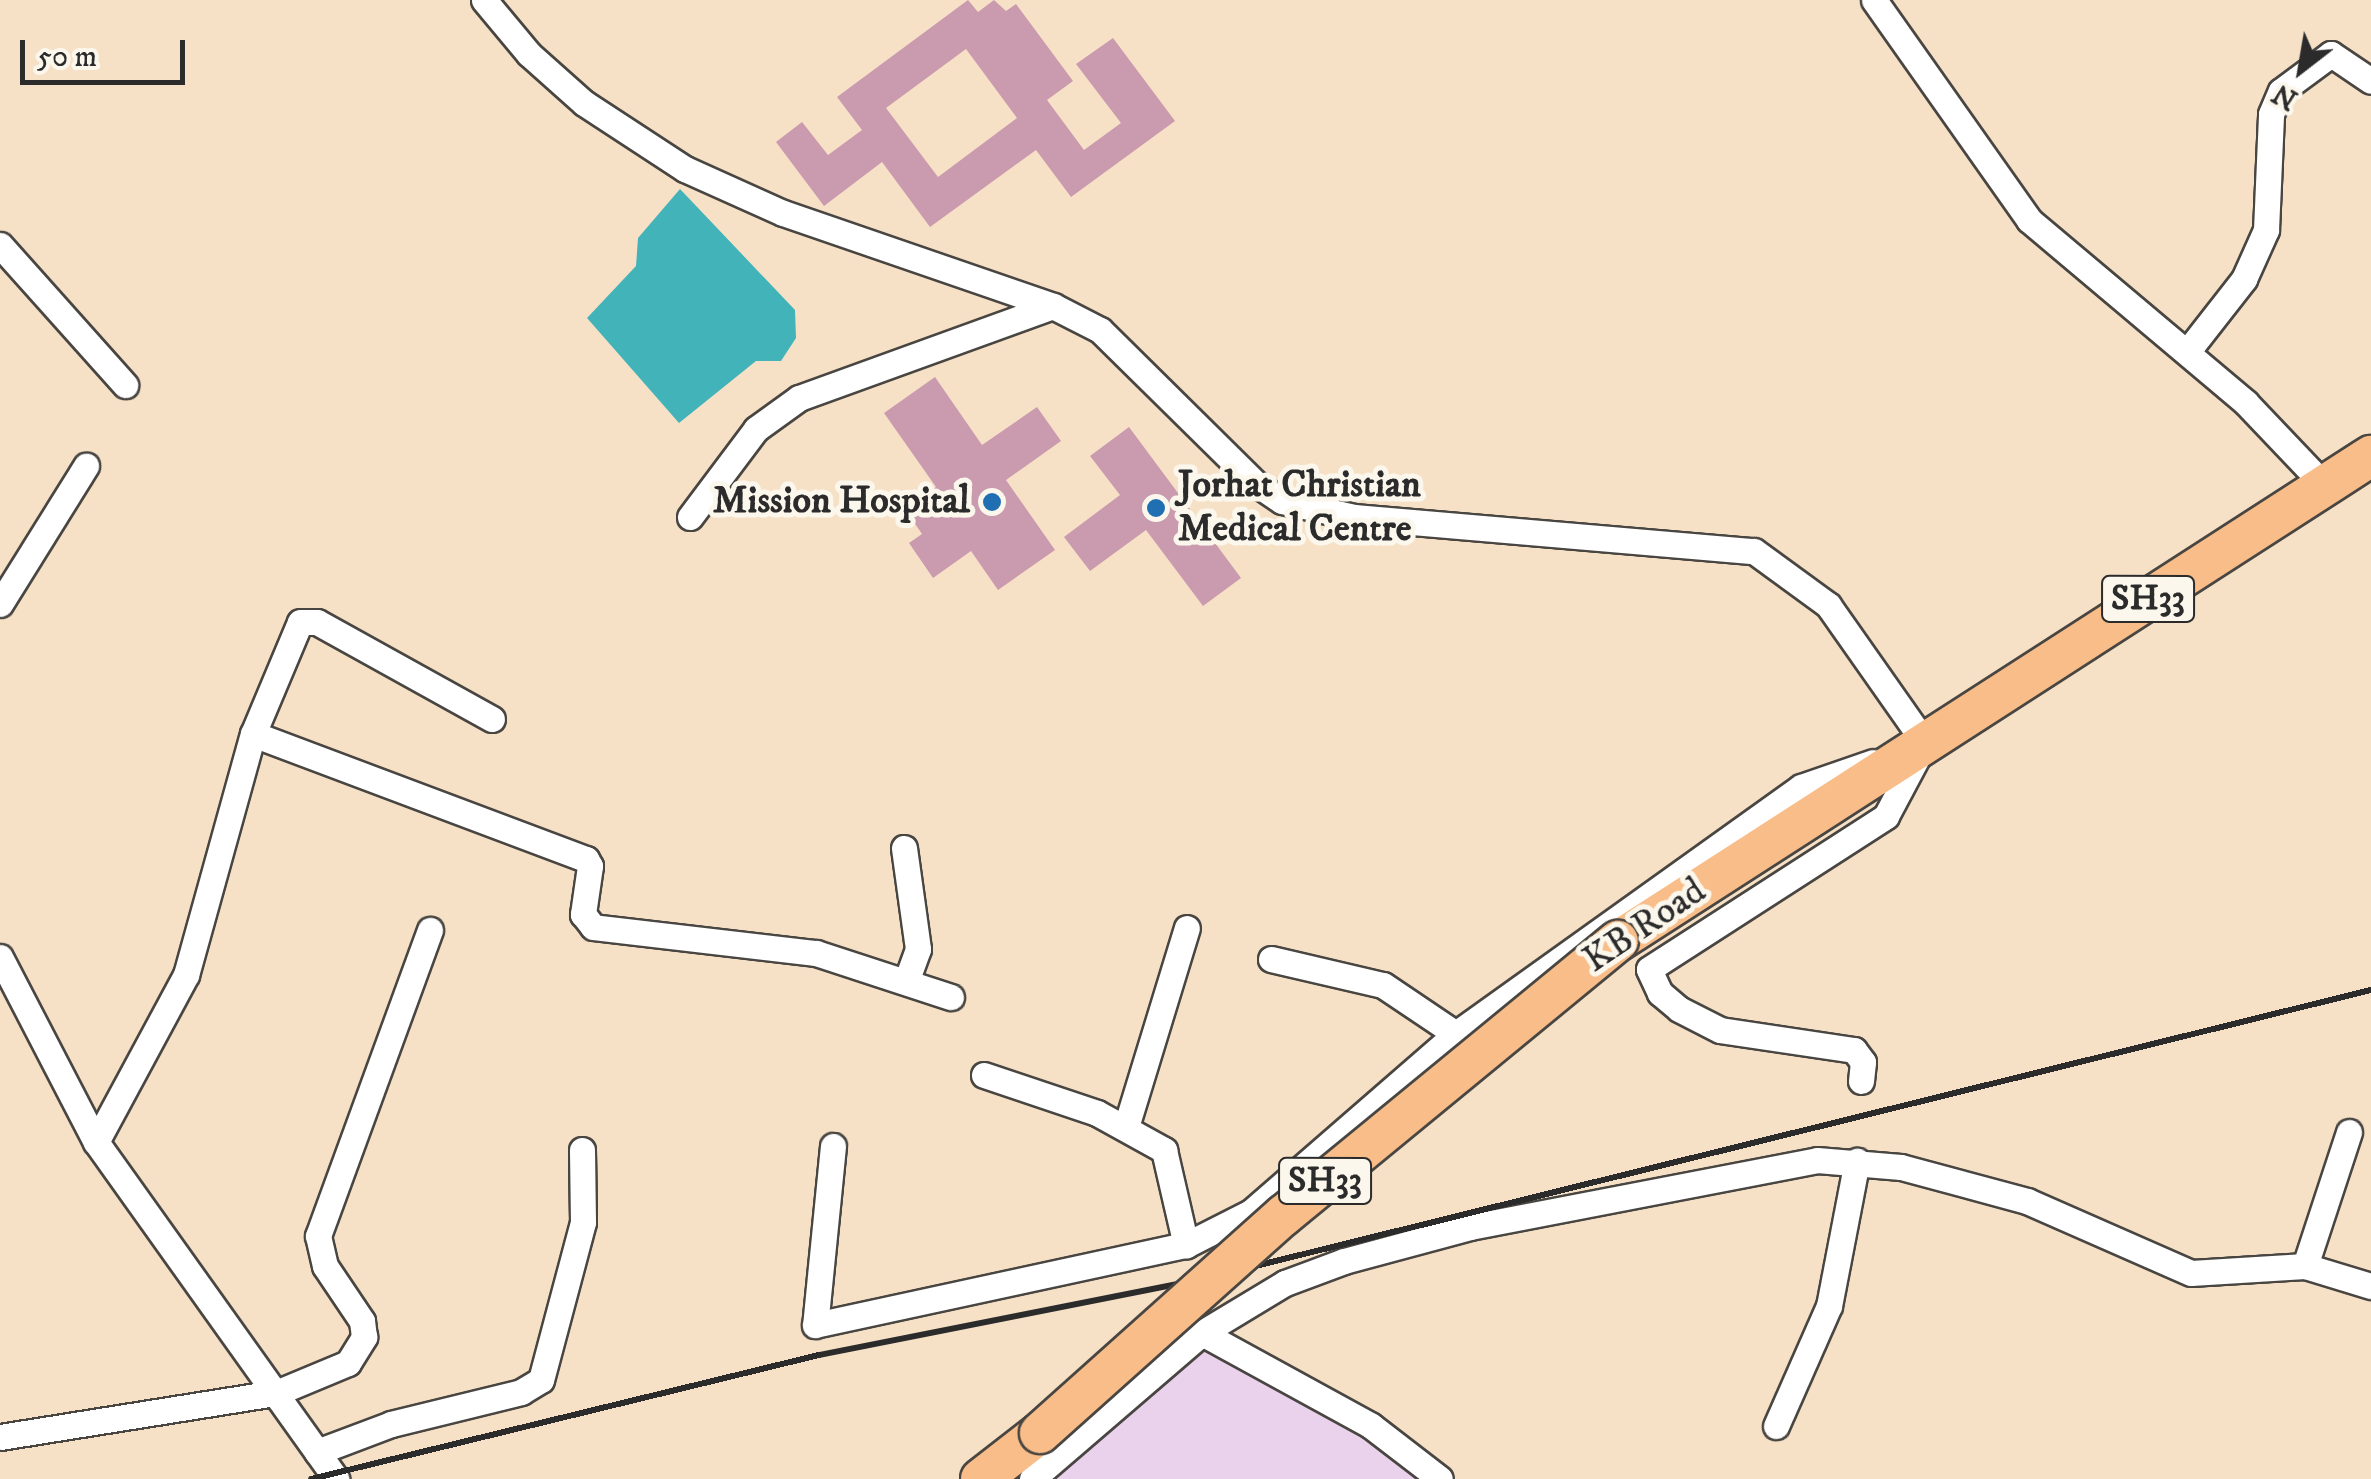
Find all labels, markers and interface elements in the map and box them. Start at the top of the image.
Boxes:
scale bar [25,20,190,82]
north arrow [2251,20,2351,120]
text: 50 m [37,39,97,76]
text: N [2266,75,2304,117]
place label: Jorhat Christian Medical Centre [1178,463,1421,552]
place label: Mission Hospital [713,479,970,525]
marker: Mission Hospital [979,489,1005,515]
marker: Jorhat Christian Medical Centre [1143,495,1169,521]
road number: SH33 [2100,569,2196,629]
street label: KB Road [1575,869,1715,983]
road number: SH33 [1278,1151,1372,1211]

